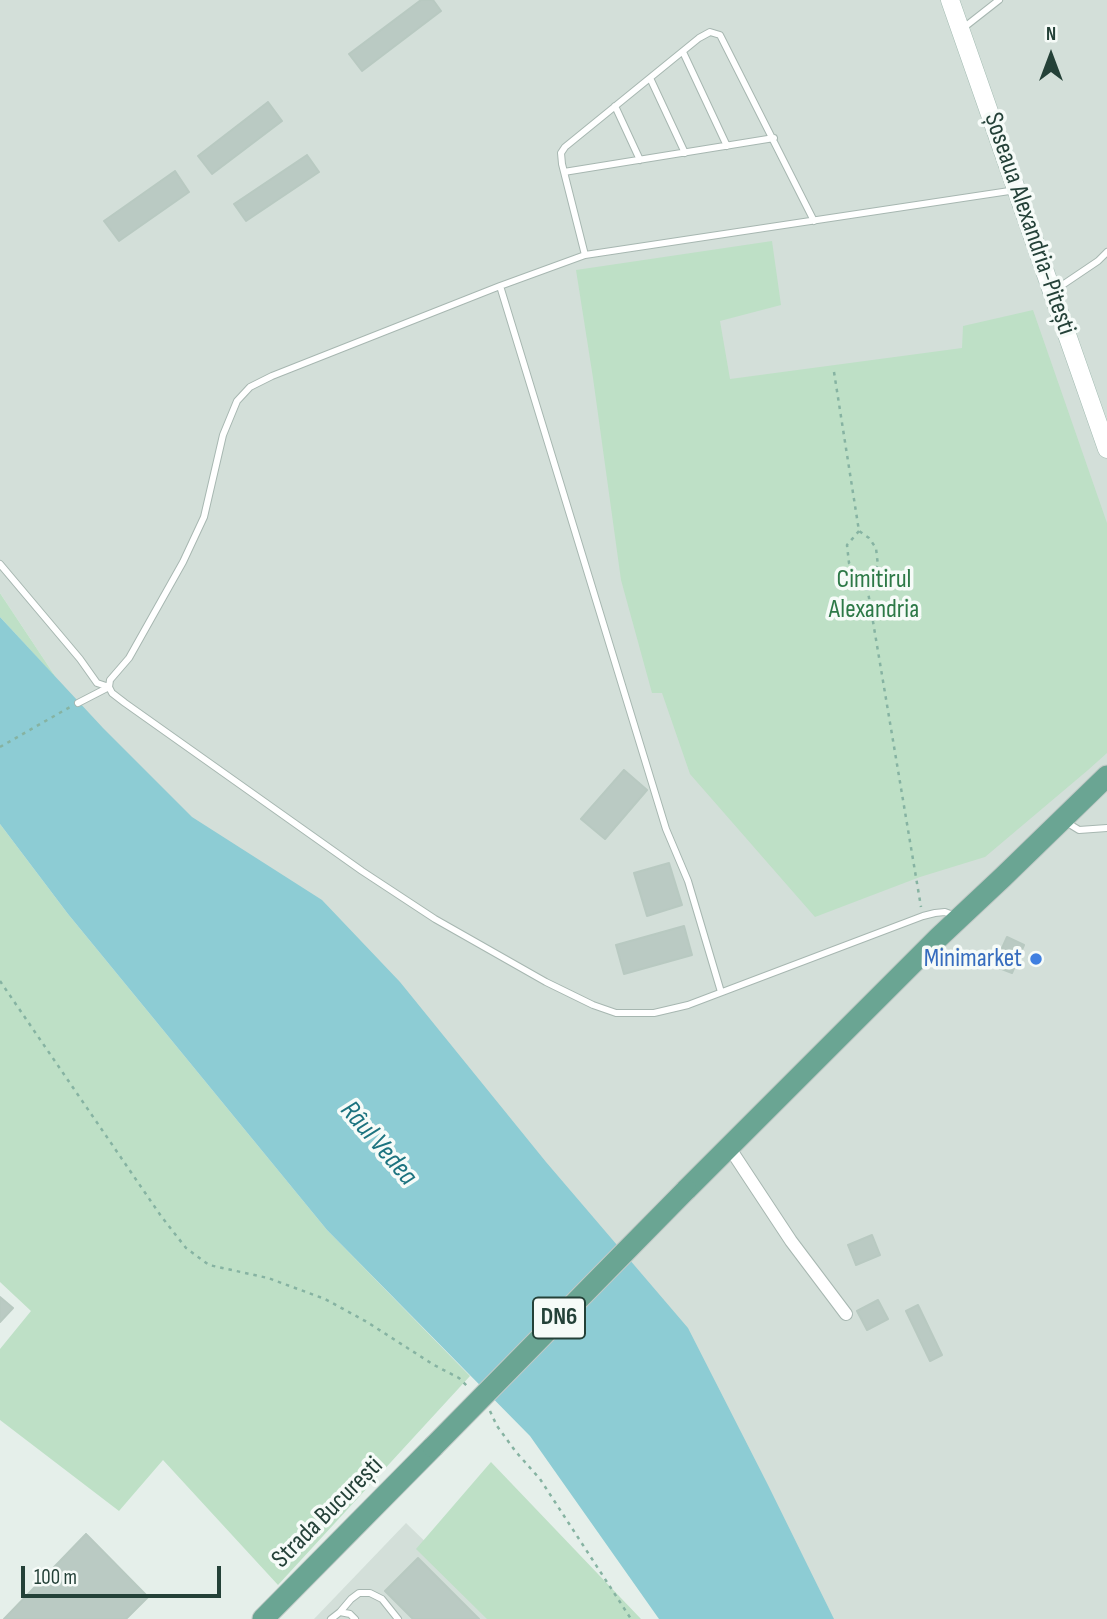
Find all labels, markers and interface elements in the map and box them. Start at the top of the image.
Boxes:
north arrow [1016,21,1086,91]
text: N [1046,23,1056,46]
street label: Șoseaua Alexandria-Pitești [976,109,1082,339]
park label: Cimitirul Alexandria [829,564,919,626]
place label: Minimarket [924,943,1022,975]
marker: Minimarket [1028,951,1044,967]
water label: Râul Vedea [332,1095,424,1193]
road number: DN6 [533,1298,585,1338]
street label: Strada București [266,1451,390,1575]
scale bar [24,1552,224,1596]
text: 100 m [34,1565,77,1590]

